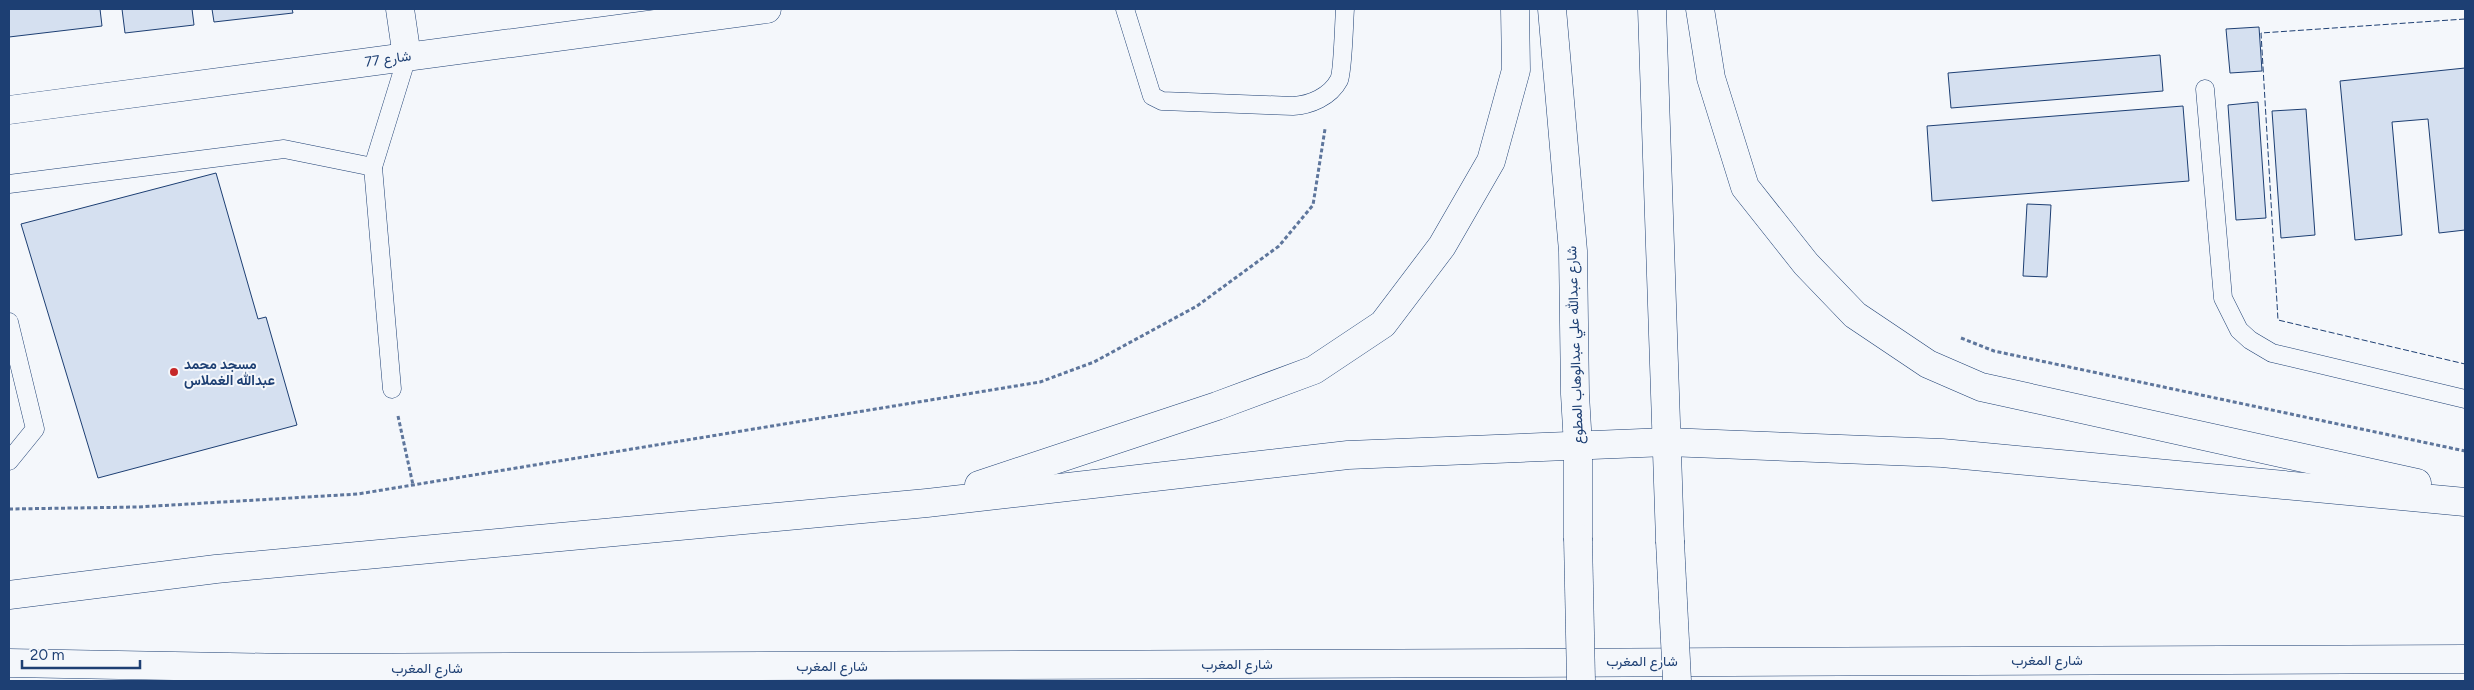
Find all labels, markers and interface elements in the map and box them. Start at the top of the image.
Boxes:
street label: شارع 77 [364,47,413,73]
street label: شارع عبدالله علي عبدالوهاب المطوع [1563,245,1590,444]
place label: مسجد محمد عبدالله الغملاس [184,356,275,389]
marker: مسجد محمد عبدالله الغملاس [168,366,180,378]
scale bar [22,638,140,670]
text: 20 m [30,646,64,664]
street label: شارع المغرب [2011,652,2083,671]
street label: شارع المغرب [1606,653,1678,672]
street label: شارع المغرب [1201,656,1273,675]
street label: شارع المغرب [796,658,868,677]
street label: شارع المغرب [391,660,463,679]

